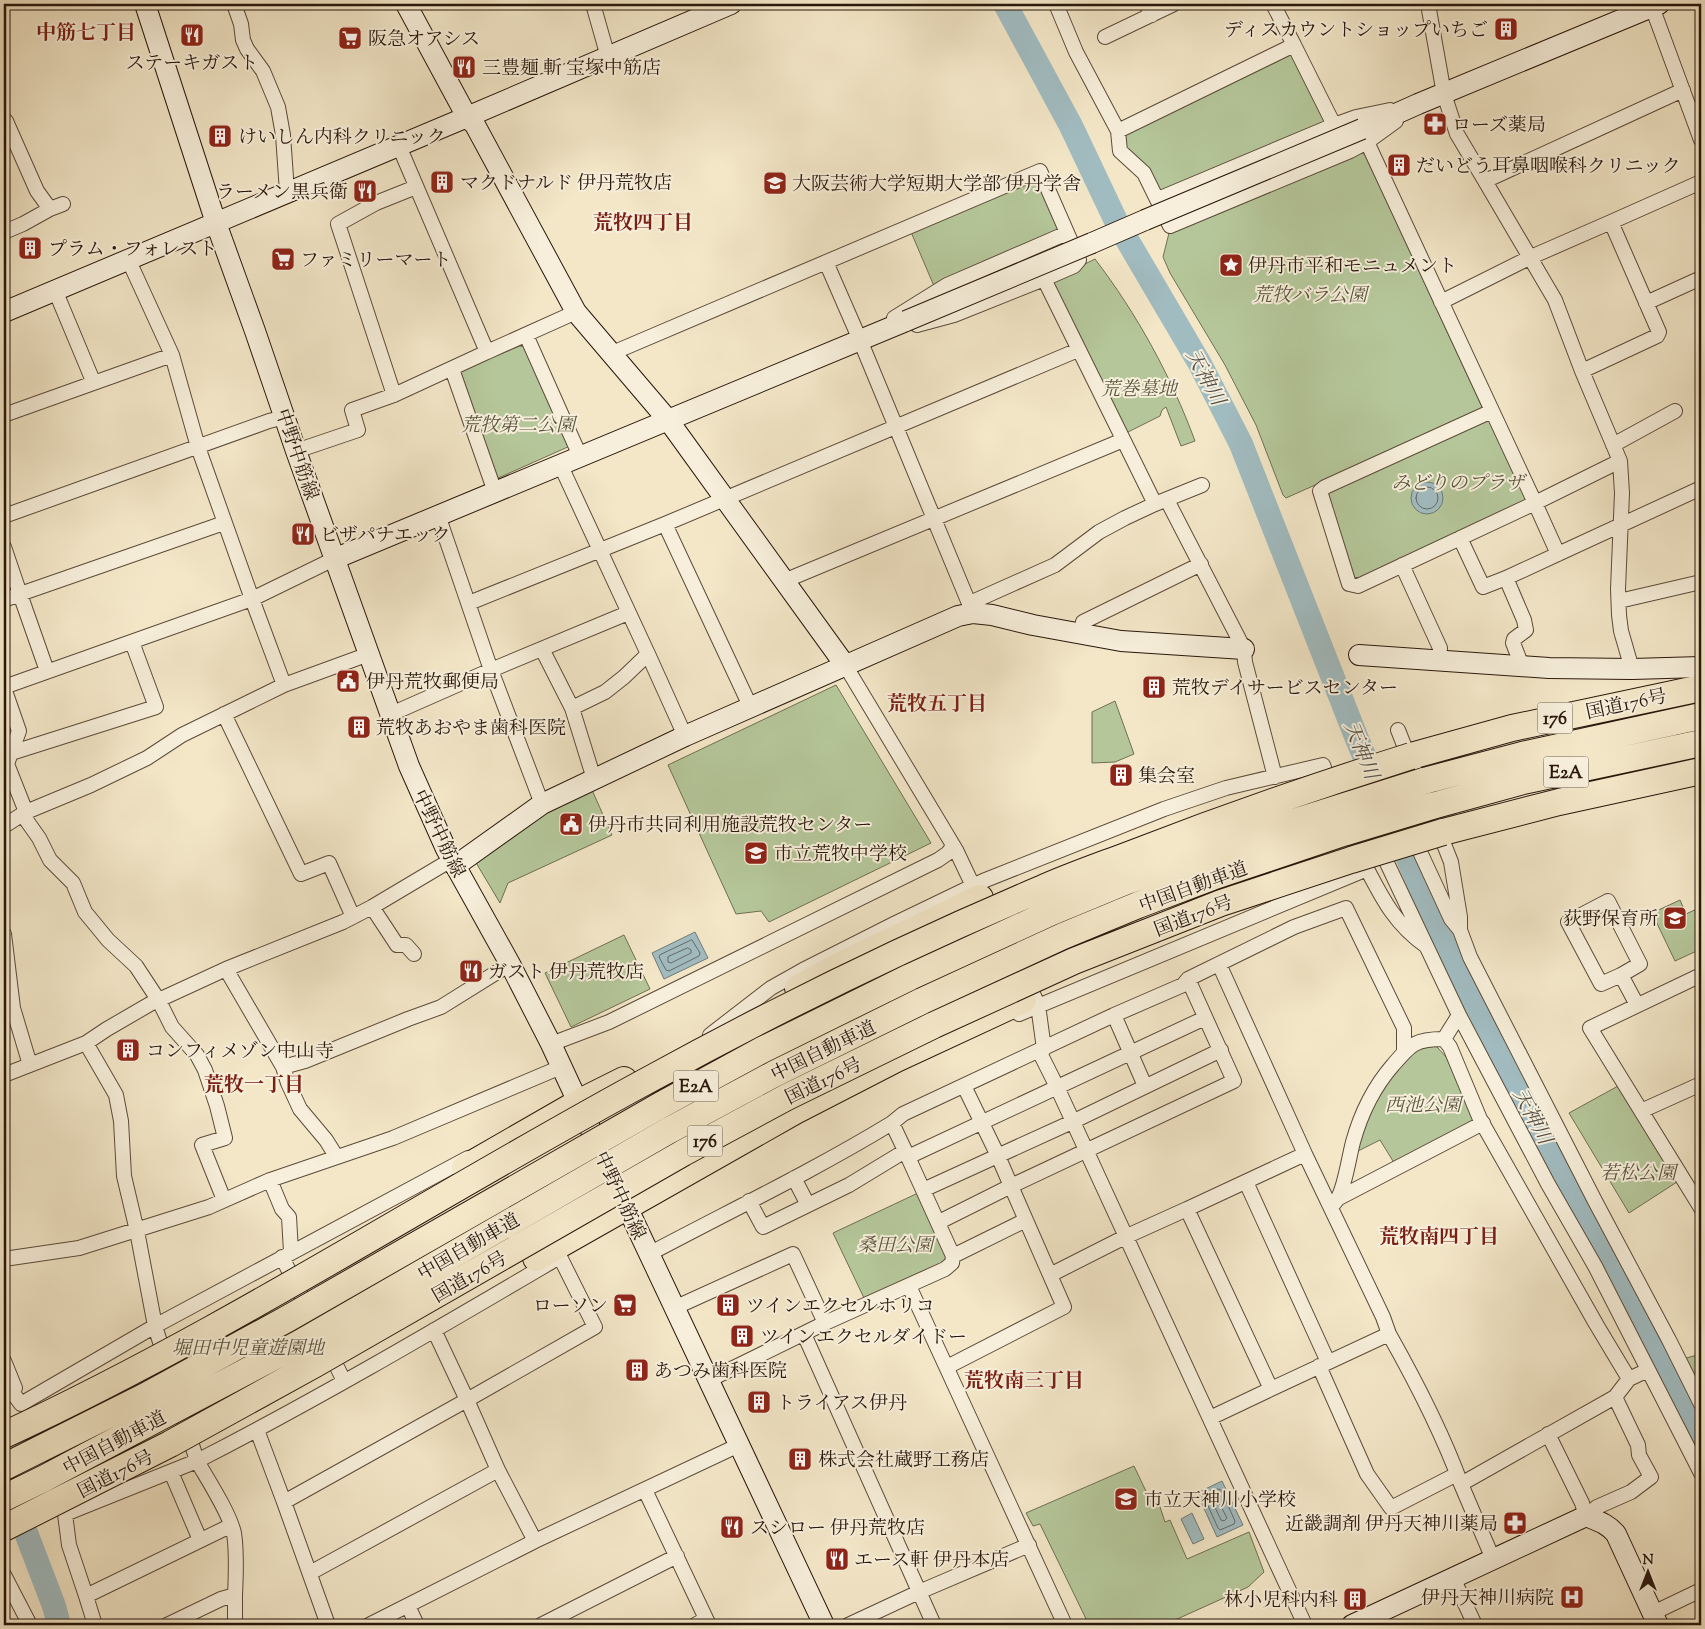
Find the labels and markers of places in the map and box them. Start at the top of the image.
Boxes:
building icon: ディスカウントショップいちご [1493,16,1519,42]
place label: ディスカウントショップいちご [1224,18,1488,45]
restaurant icon: ステーキガスト [179,22,205,48]
supermarket icon: 阪急オアシス [337,25,363,51]
place label: 阪急オアシス [368,27,480,54]
place label: ステーキガスト [126,51,258,78]
restaurant icon: 三豊麺 斬 宝塚中筋店 [451,54,477,80]
place label: 三豊麺 斬 宝塚中筋店 [482,56,661,83]
pharmacy icon: ローズ薬局 [1422,111,1448,137]
place label: ローズ薬局 [1452,113,1546,140]
building icon: けいしん内科クリニック [207,123,233,149]
place label: けいしん内科クリニック [238,125,446,152]
building icon: だいどう耳鼻咽喉科クリニック [1386,152,1412,178]
place label: だいどう耳鼻咽喉科クリニック [1416,154,1681,181]
building icon: マクドナルド 伊丹荒牧店 [429,169,455,195]
school or university icon: 大阪芸術大学短期大学部 伊丹学舎 [762,170,788,196]
place label: マクドナルド 伊丹荒牧店 [460,171,672,198]
place label: 大阪芸術大学短期大学部 伊丹学舎 [792,172,1081,199]
restaurant icon: ラーメン黒兵衛 [352,178,378,204]
place label: ラーメン黒兵衛 [216,180,348,207]
building icon: プラム・フォレスト [17,235,43,261]
place label: プラム・フォレスト [48,237,217,264]
supermarket icon: ファミリーマート [270,246,296,272]
place label: ファミリーマート [300,248,452,275]
place icon: 伊丹市平和モニュメント [1218,252,1244,278]
place label: 伊丹市平和モニュメント [1248,254,1457,281]
restaurant icon: ビザパナエック [290,521,316,547]
place label: ビザパナエック [320,523,451,550]
public building icon: 伊丹荒牧郵便局 [335,668,361,694]
place label: 伊丹荒牧郵便局 [366,670,499,697]
building icon: 荒牧デイサービスセンター [1141,674,1167,700]
place label: 荒牧デイサービスセンター [1172,676,1398,703]
building icon: 荒牧あおやま歯科医院 [346,714,372,740]
place label: 荒牧あおやま歯科医院 [376,716,566,743]
building icon: 集会室 [1108,762,1134,788]
place label: 集会室 [1138,764,1195,791]
public building icon: 伊丹市共同利用施設荒牧センター [558,811,584,837]
place label: 伊丹市共同利用施設荒牧センター [588,813,872,840]
school or university icon: 市立荒牧中学校 [743,840,769,866]
place label: 市立荒牧中学校 [774,842,907,869]
school or university icon: 荻野保育所 [1662,905,1688,931]
place label: 荻野保育所 [1563,907,1658,934]
restaurant icon: ガスト 伊丹荒牧店 [458,958,484,984]
place label: ガスト 伊丹荒牧店 [488,960,644,987]
building icon: コンフィメゾン中山寺 [115,1037,141,1063]
place label: コンフィメゾン中山寺 [146,1039,334,1066]
supermarket icon: ローソン [612,1292,638,1318]
building icon: ツインエクセルホリコ [715,1292,741,1318]
place label: ローソン [533,1294,608,1321]
place label: ツインエクセルホリコ [746,1294,935,1321]
building icon: ツインエクセルダイドー [729,1323,755,1349]
place label: ツインエクセルダイドー [760,1325,967,1352]
building icon: あつみ歯科医院 [624,1357,650,1383]
place label: あつみ歯科医院 [654,1359,787,1386]
building icon: トライアス伊丹 [746,1389,772,1415]
place label: トライアス伊丹 [776,1391,907,1418]
building icon: 株式会社蔵野工務店 [787,1446,813,1472]
place label: 株式会社蔵野工務店 [818,1448,989,1475]
school or university icon: 市立天神川小学校 [1113,1486,1139,1512]
place label: 市立天神川小学校 [1144,1488,1296,1515]
pharmacy icon: 近畿調剤 伊丹天神川薬局 [1502,1510,1528,1536]
place label: 近畿調剤 伊丹天神川薬局 [1285,1512,1498,1539]
restaurant icon: スシロー 伊丹荒牧店 [719,1514,745,1540]
place label: スシロー 伊丹荒牧店 [750,1516,925,1543]
restaurant icon: エース軒 伊丹本店 [824,1546,850,1572]
place label: エース軒 伊丹本店 [854,1548,1009,1575]
hospital icon: 伊丹天神川病院 [1559,1584,1585,1610]
building icon: 林小児科内科 [1342,1586,1368,1612]
place label: 伊丹天神川病院 [1421,1586,1554,1613]
place label: 林小児科内科 [1224,1588,1338,1615]

